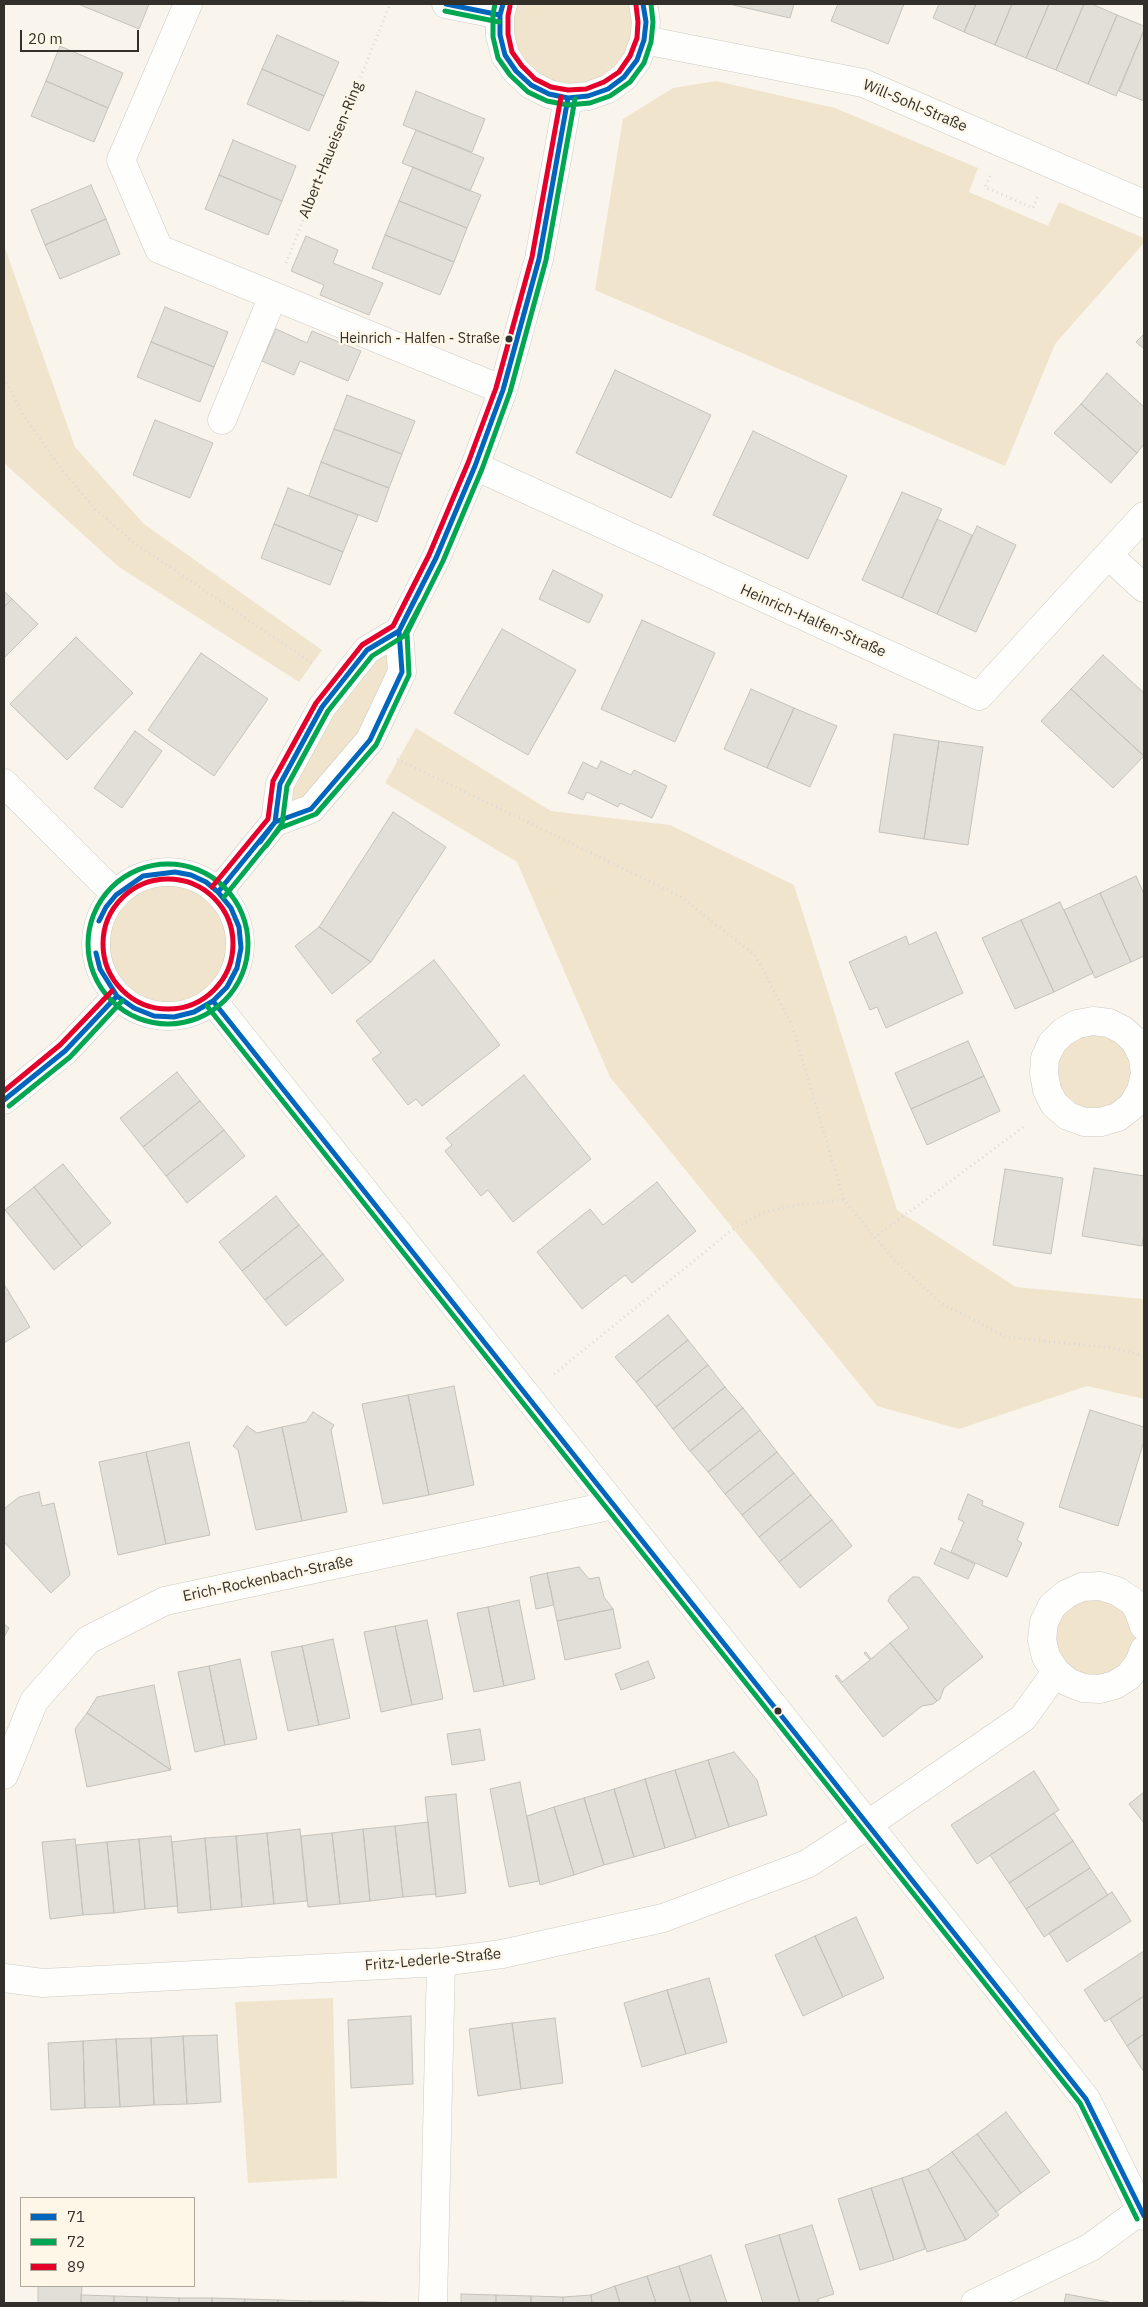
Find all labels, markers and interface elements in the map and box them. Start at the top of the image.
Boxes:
scale bar [22,20,141,52]
text: 20 m [28,29,63,48]
street label: Will-Sohl-Straße [860,76,970,136]
street label: Albert-Haueisen-Ring [295,79,367,221]
place label: Heinrich - Halfen - Straße [339,331,500,347]
marker: Heinrich - Halfen - Straße [504,334,514,344]
street label: Heinrich-Halfen-Straße [737,581,889,661]
street label: Erich-Rockenbach-Straße [181,1552,355,1606]
unlabelled marker [773,1706,783,1716]
street label: Fritz-Lederle-Straße [364,1945,502,1975]
legend [20,2197,195,2287]
text: 71 [67,2207,85,2226]
text: 72 [67,2232,85,2251]
text: 89 [67,2257,85,2276]

